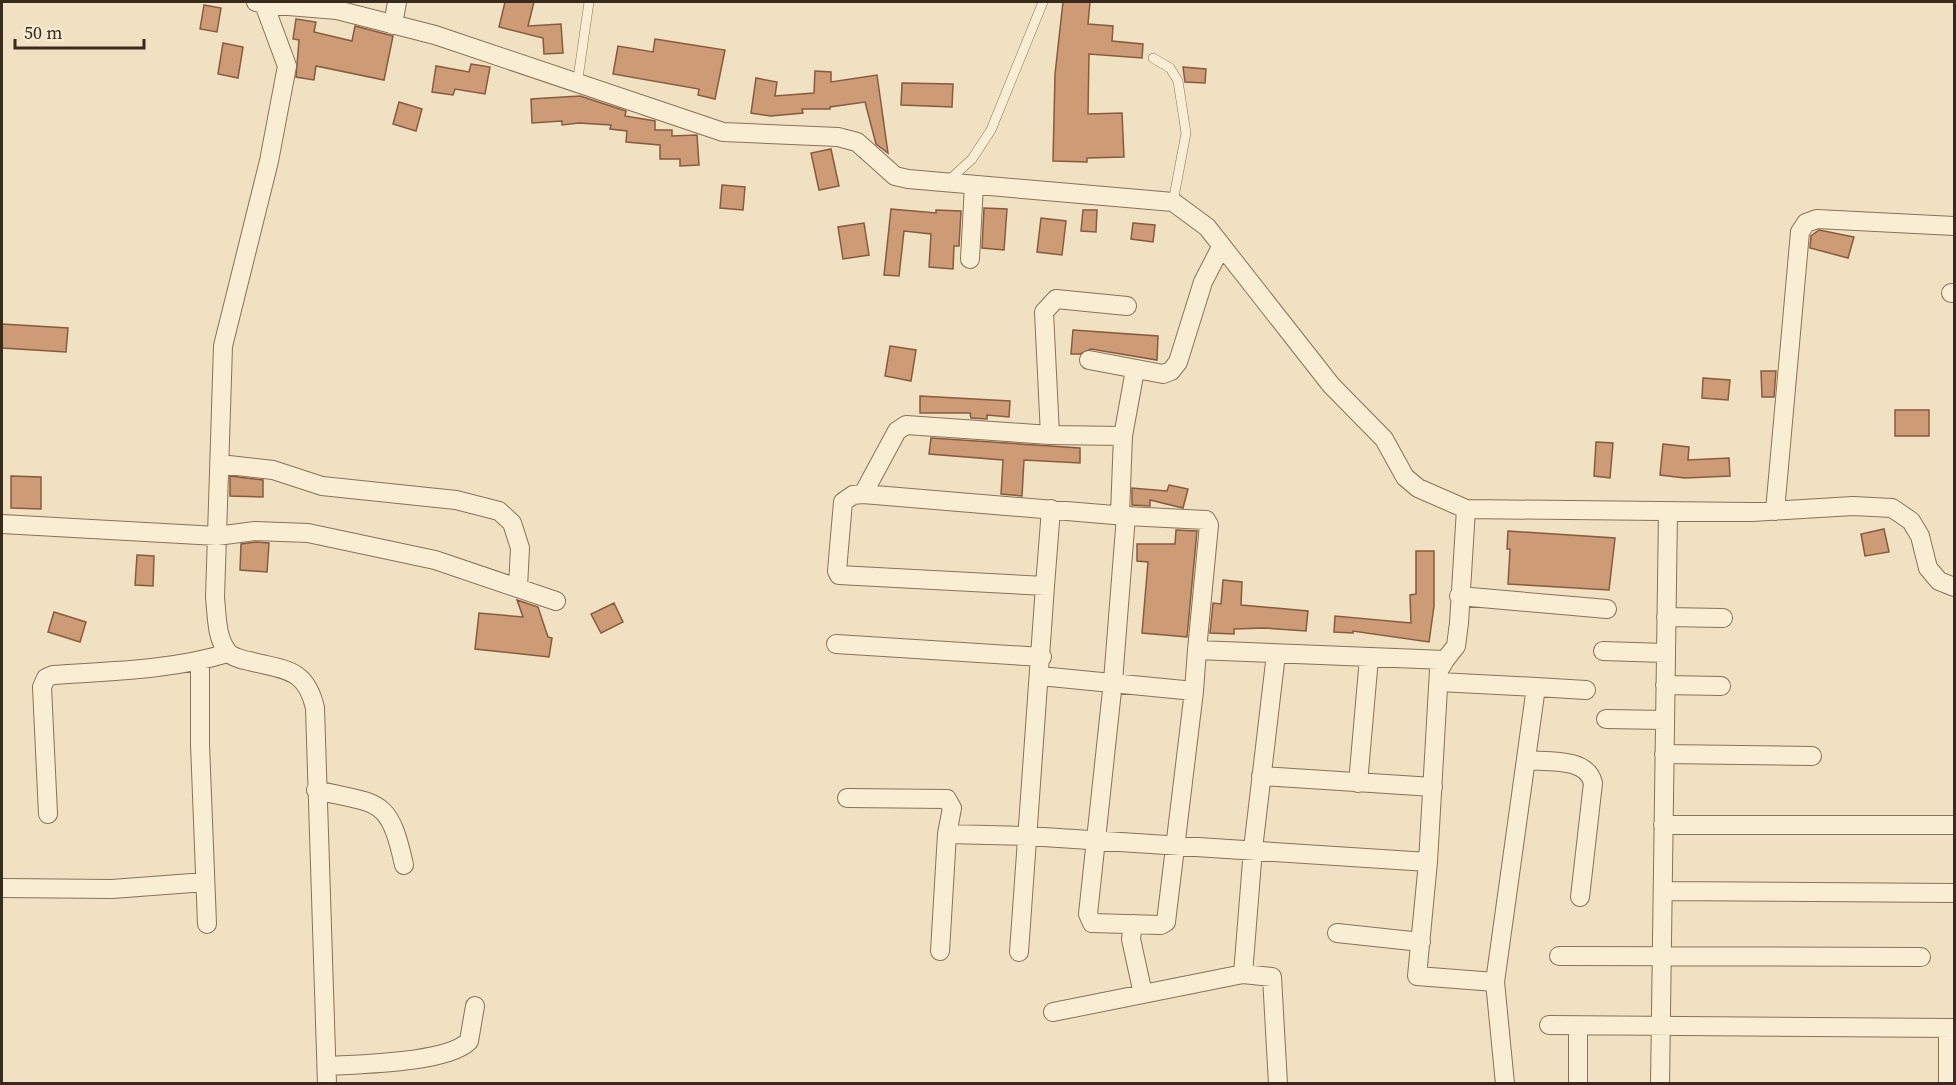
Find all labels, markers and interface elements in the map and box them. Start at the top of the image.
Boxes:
scale bar [15,12,144,50]
text: 50 m [24,20,62,45]

